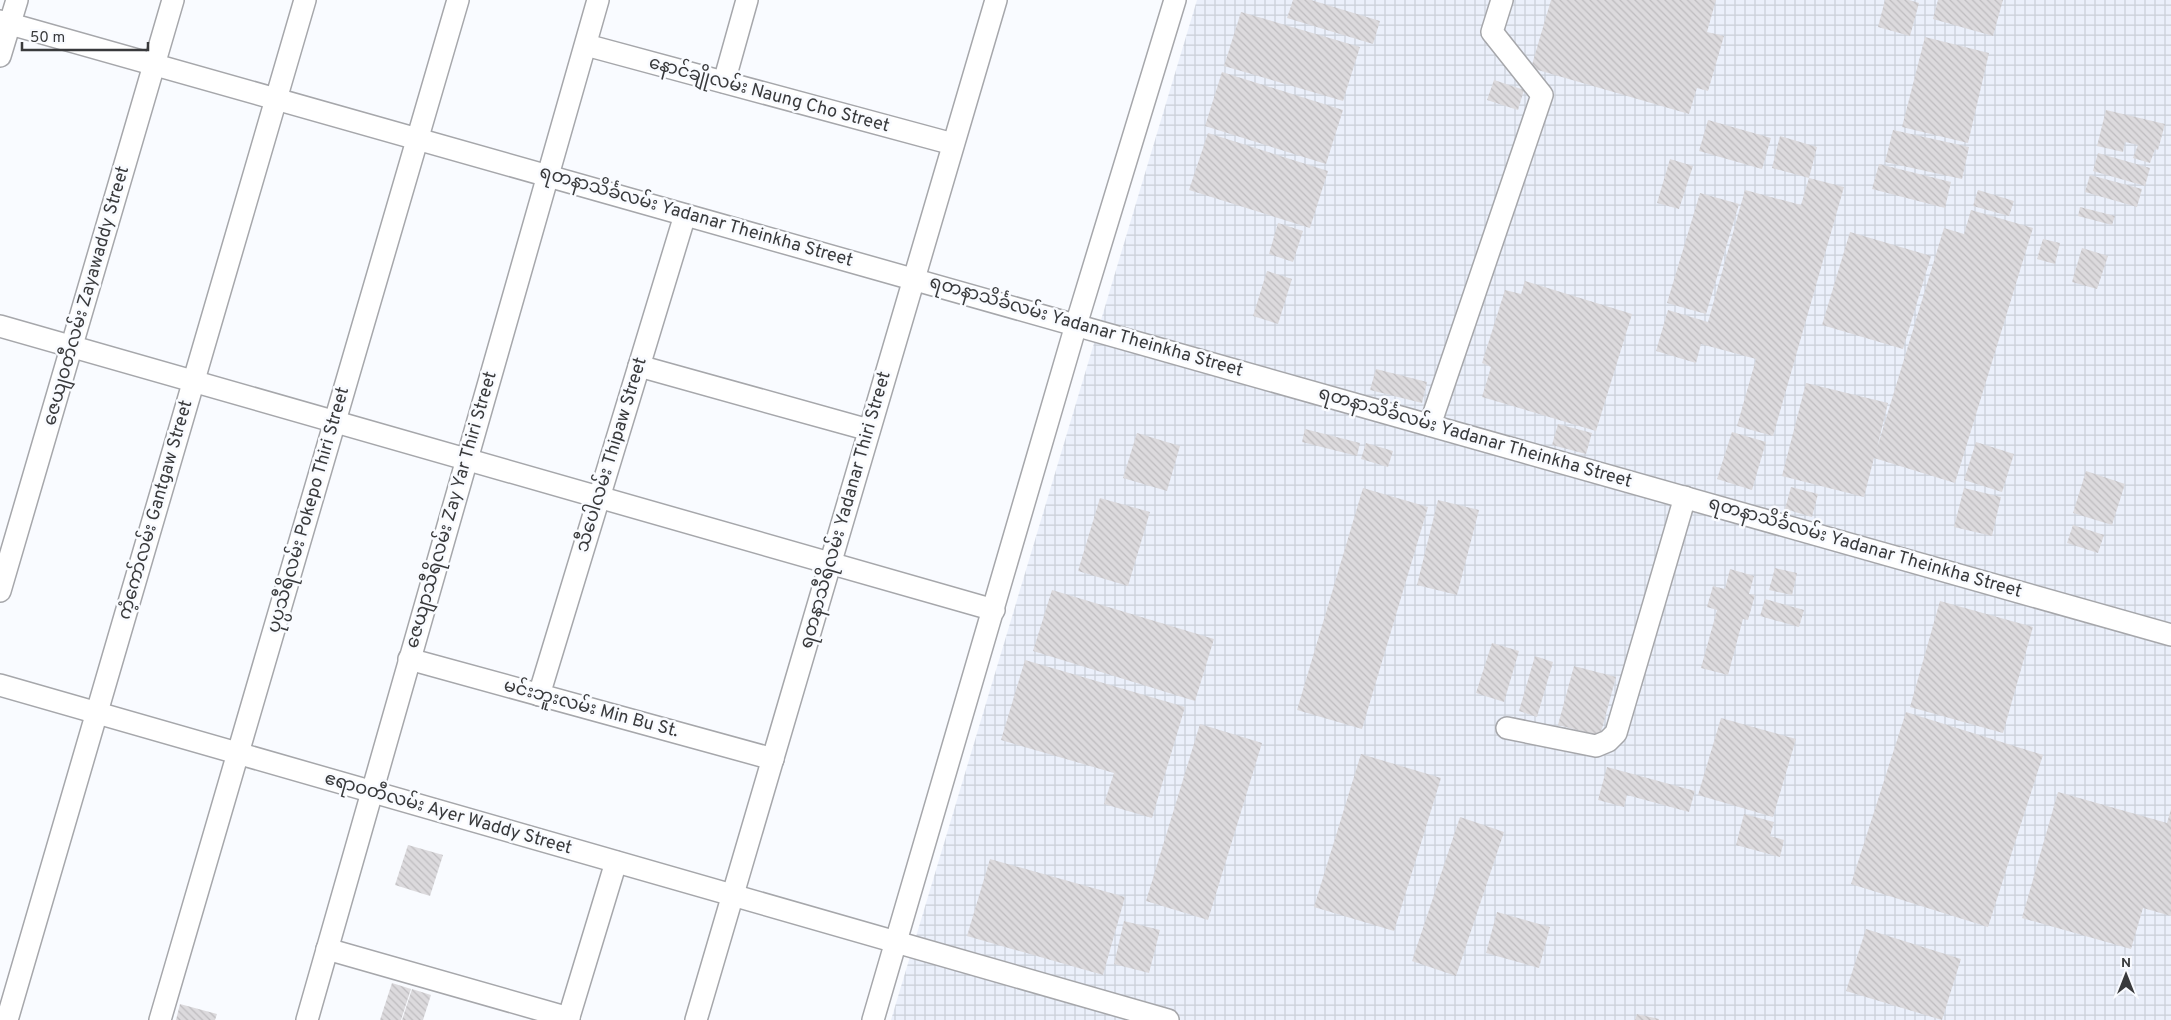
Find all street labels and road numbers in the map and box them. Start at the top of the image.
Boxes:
street label: နောင်ချိုလမ်း Naung Cho Street [646,48,893,140]
street label: ရတနာသိင်္ခလမ်း Yadanar Theinkha Street [536,157,856,275]
street label: ဇေယျဝတီလမ်း Zayawaddy Street [35,162,137,429]
street label: ရတနာသိင်္ခလမ်း Yadanar Theinkha Street [926,267,1246,385]
street label: သီပေါလမ်း Thipaw Street [568,353,653,555]
street label: ဇေယျာသီရိလမ်း Zay Yar Thiri Street [398,368,505,652]
street label: ရတနာသီရိလမ်း Yadanar Thiri Street [791,368,899,652]
street label: ရတနာသိင်္ခလမ်း Yadanar Theinkha Street [1315,378,1635,496]
street label: ပုပ္ပသီရိလမ်း Pokepo Thiri Street [259,383,357,636]
street label: ကံ့ကော်လမ်း Gantgaw Street [111,397,198,622]
street label: ရတနာသိင်္ခလမ်း Yadanar Theinkha Street [1705,488,2025,606]
street label: မင်းဘူးလမ်း Min Bu St. [501,672,682,745]
street label: ဧရာဝတီလမ်း Ayer Waddy Street [321,764,576,862]

